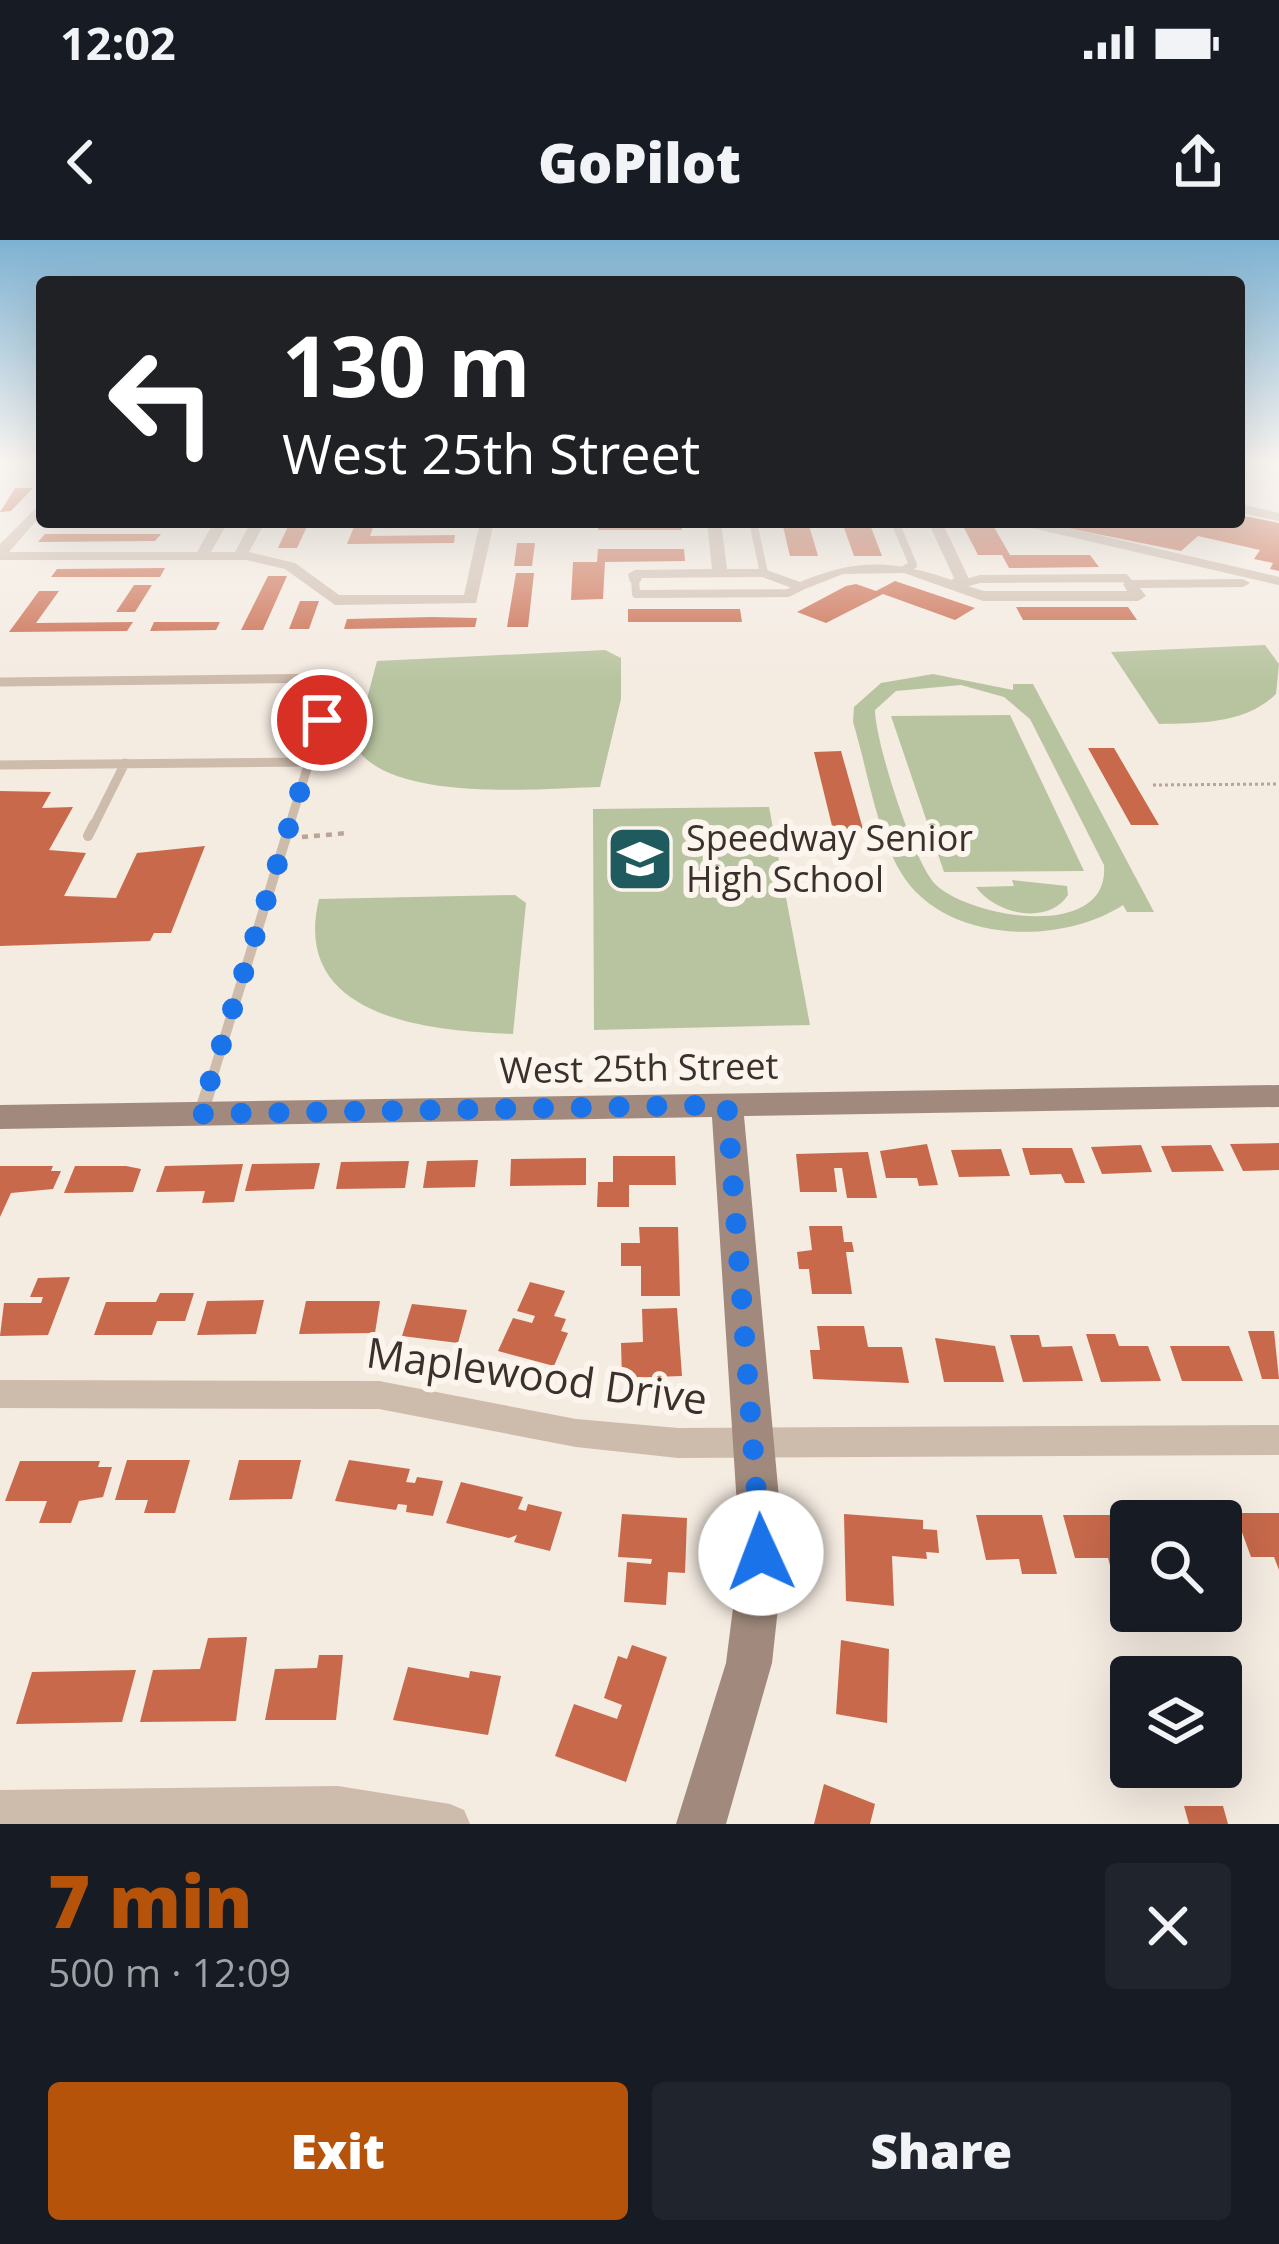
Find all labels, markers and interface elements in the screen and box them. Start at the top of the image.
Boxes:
text: 12:02 [60,12,176,73]
text: GoPilot [538,125,741,199]
icon: back [48,129,114,195]
icon: share [1165,129,1231,195]
text: 130 m [282,307,530,422]
icon: left [84,324,240,480]
text: West 25th Street [282,416,700,490]
pin [271,669,373,771]
icon: arrive [289,687,355,753]
place label: Speedway Senior High School [686,813,973,903]
school or university icon: Speedway Senior High School [605,824,675,894]
street label: West 25th Street [499,1041,779,1094]
street label: Maplewood Drive [363,1322,711,1427]
position arrow [698,1490,824,1616]
map controls [1110,1500,1242,1788]
button: search [1110,1500,1242,1632]
button: layers [1110,1656,1242,1788]
text: 7 min [48,1851,253,1949]
button: close [1105,1863,1231,1989]
text: 500 m · 12:09 [48,1945,291,1998]
button: Exit [48,2082,628,2220]
button: Share [652,2082,1231,2220]

